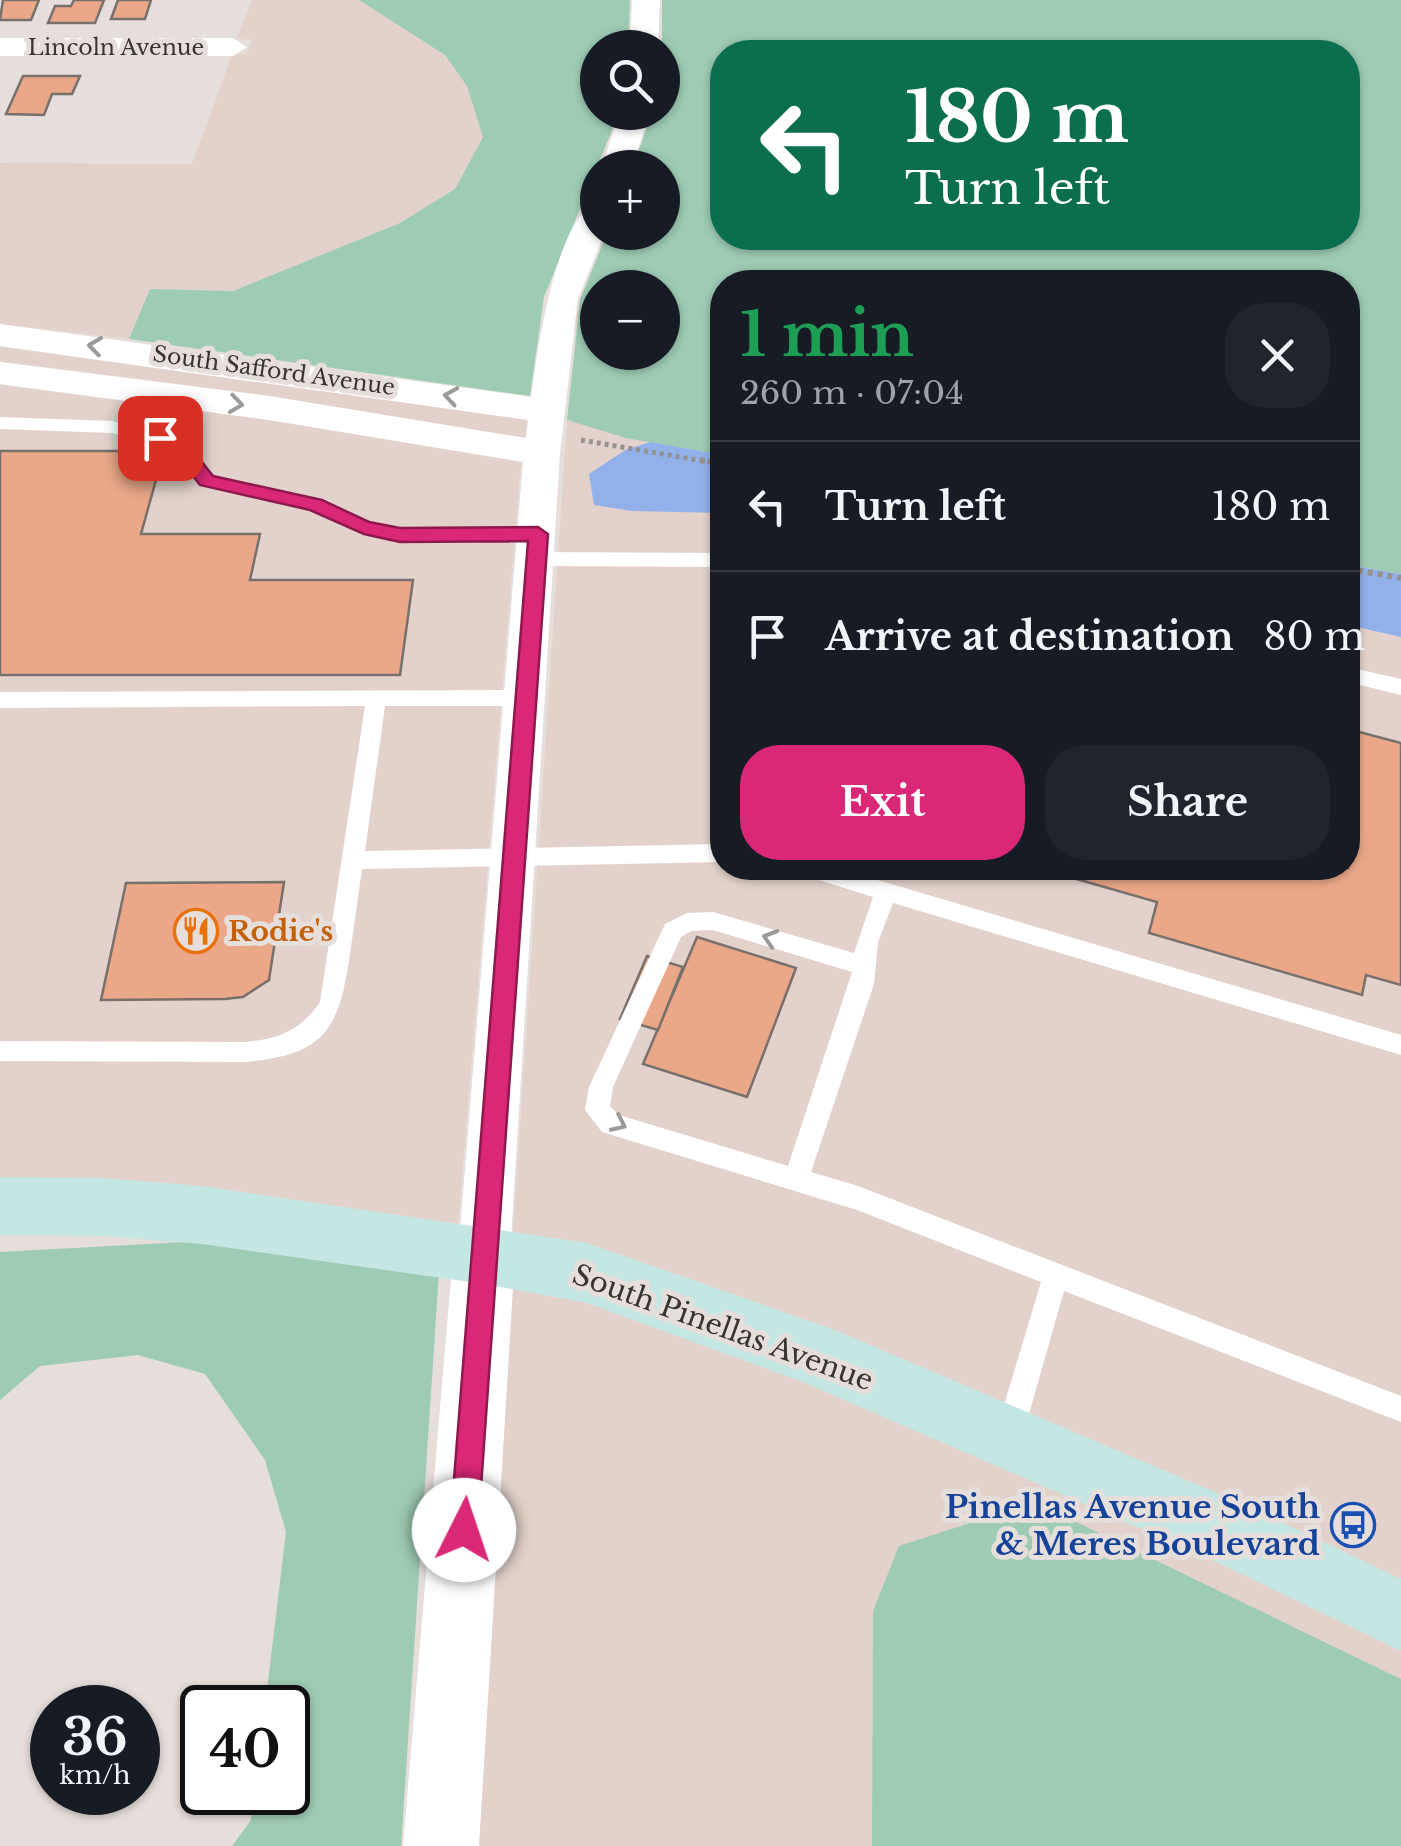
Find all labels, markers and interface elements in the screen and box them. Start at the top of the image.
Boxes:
map controls [580,30,680,370]
button: search [580,30,680,130]
street label: Lincoln Avenue [28,34,204,61]
text: 180 m [905,74,1129,161]
icon: left [740,80,870,210]
button: + [580,150,680,250]
text: Turn left [905,160,1110,216]
button: − [580,270,680,370]
text: 1 min [740,298,914,372]
button: close [1225,303,1330,408]
one-way arrow [86,336,102,357]
street label: South Safford Avenue [151,340,397,401]
text: 260 m · 07:04 [740,373,964,413]
one-way arrow [443,386,460,407]
one-way arrow [227,392,244,413]
pin [118,396,203,481]
icon: arrive [133,411,188,466]
icon: left [740,479,795,534]
text: Turn left [825,483,1006,530]
text: 180 m [1211,483,1330,530]
icon: arrive [740,609,795,664]
text: Arrive at destination [825,613,1234,660]
text: 80 m [1264,613,1365,660]
button: Exit [740,745,1025,860]
button: Share [1045,745,1330,860]
restaurant icon: Rodie's [173,908,219,954]
place label: Rodie's [228,914,333,949]
one-way arrow [763,929,780,950]
one-way arrow [608,1112,626,1132]
street label: South Pinellas Avenue [568,1257,878,1398]
position arrow [412,1478,516,1582]
place label: Pinellas Avenue South & Meres Boulevard [945,1487,1320,1564]
bus stop icon: Pinellas Avenue South & Meres Boulevard [1330,1502,1376,1548]
speed limit sign: 40 [180,1685,310,1815]
text: 36 [62,1706,128,1769]
text: km/h [60,1760,130,1791]

